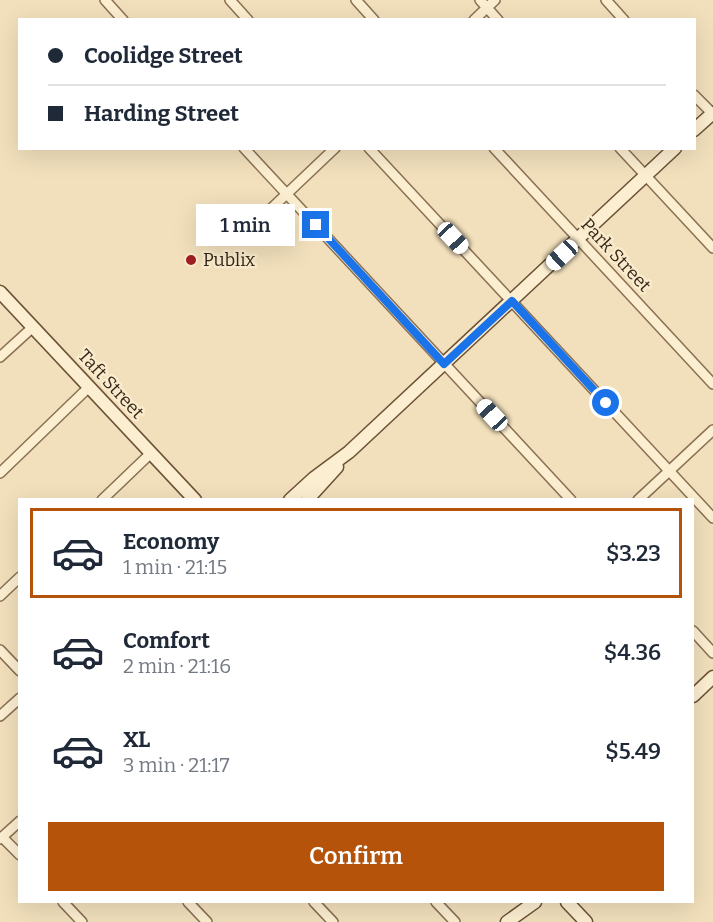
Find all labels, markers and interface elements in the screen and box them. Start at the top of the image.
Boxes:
text: Coolidge Street [84,42,243,69]
text: Harding Street [84,100,239,127]
callout: 1 min [196,204,295,246]
route end [302,211,329,238]
text: 1 min [220,213,271,237]
street label: Park Street [576,214,656,297]
car [434,219,472,257]
car [543,236,581,274]
place label: Publix [203,249,255,271]
marker: Publix [184,253,198,267]
street label: Taft Street [73,345,149,424]
route start [592,389,619,416]
car [473,396,511,434]
icon: car [51,526,105,580]
text: Economy [123,528,219,555]
text: $3.23 [606,540,661,567]
text: 1 min · 21:15 [123,555,227,579]
icon: car [51,625,105,679]
text: Comfort [123,627,210,654]
text: $4.36 [604,639,661,666]
text: 2 min · 21:16 [123,654,231,678]
icon: car [51,724,105,778]
text: XL [123,726,150,753]
text: $5.49 [605,738,661,765]
text: 3 min · 21:17 [123,753,230,777]
button: Confirm [48,822,664,891]

